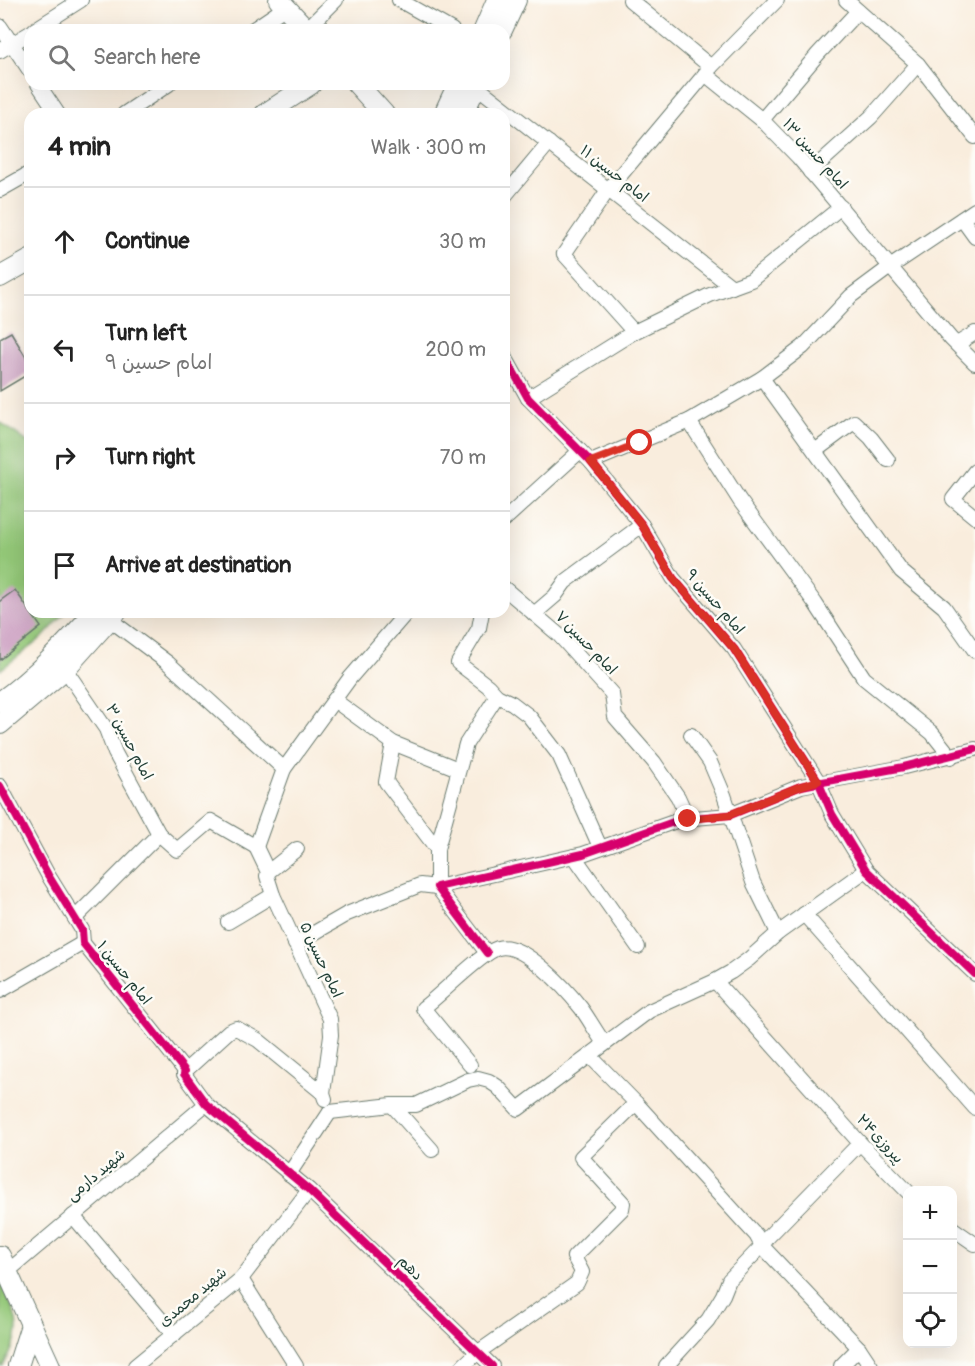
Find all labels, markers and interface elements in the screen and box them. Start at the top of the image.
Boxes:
search box [24,24,510,90]
icon: search [45,41,78,74]
text: Search here [93,43,200,71]
street label: امام حسین ۱۳ [777,115,852,194]
text: 4 min [48,131,111,163]
text: Walk · 300 m [371,135,486,160]
street label: امام حسین ۱۱ [575,141,652,208]
icon: ahead [48,225,81,258]
text: Continue [105,227,189,255]
text: 30 m [439,229,486,254]
text: Turn left [105,319,187,347]
icon: left [48,333,81,366]
text: 200 m [425,337,486,362]
text: امام حسین ۹ [105,350,212,375]
route start [626,429,652,455]
icon: right [48,441,81,474]
text: Turn right [105,443,195,471]
text: 70 m [440,445,486,470]
icon: arrive [48,549,81,582]
text: Arrive at destination [105,551,291,579]
street label: امام حسین ۹ [681,565,749,639]
street label: امام حسین ۷ [550,607,621,680]
street label: امام حسین ۳ [100,701,157,784]
route end [674,805,700,831]
street label: امام حسین ۵ [294,919,347,1001]
street label: امام حسین ۱ [92,937,155,1009]
street label: پیروزی۲۴ [852,1110,908,1168]
street label: شهید دارمی [63,1145,129,1205]
map controls [903,1186,957,1348]
button: + [903,1186,957,1240]
button: − [903,1240,957,1294]
street label: دهم [392,1251,427,1286]
street label: شهید محمدی [155,1263,231,1331]
button: locate [903,1294,957,1348]

